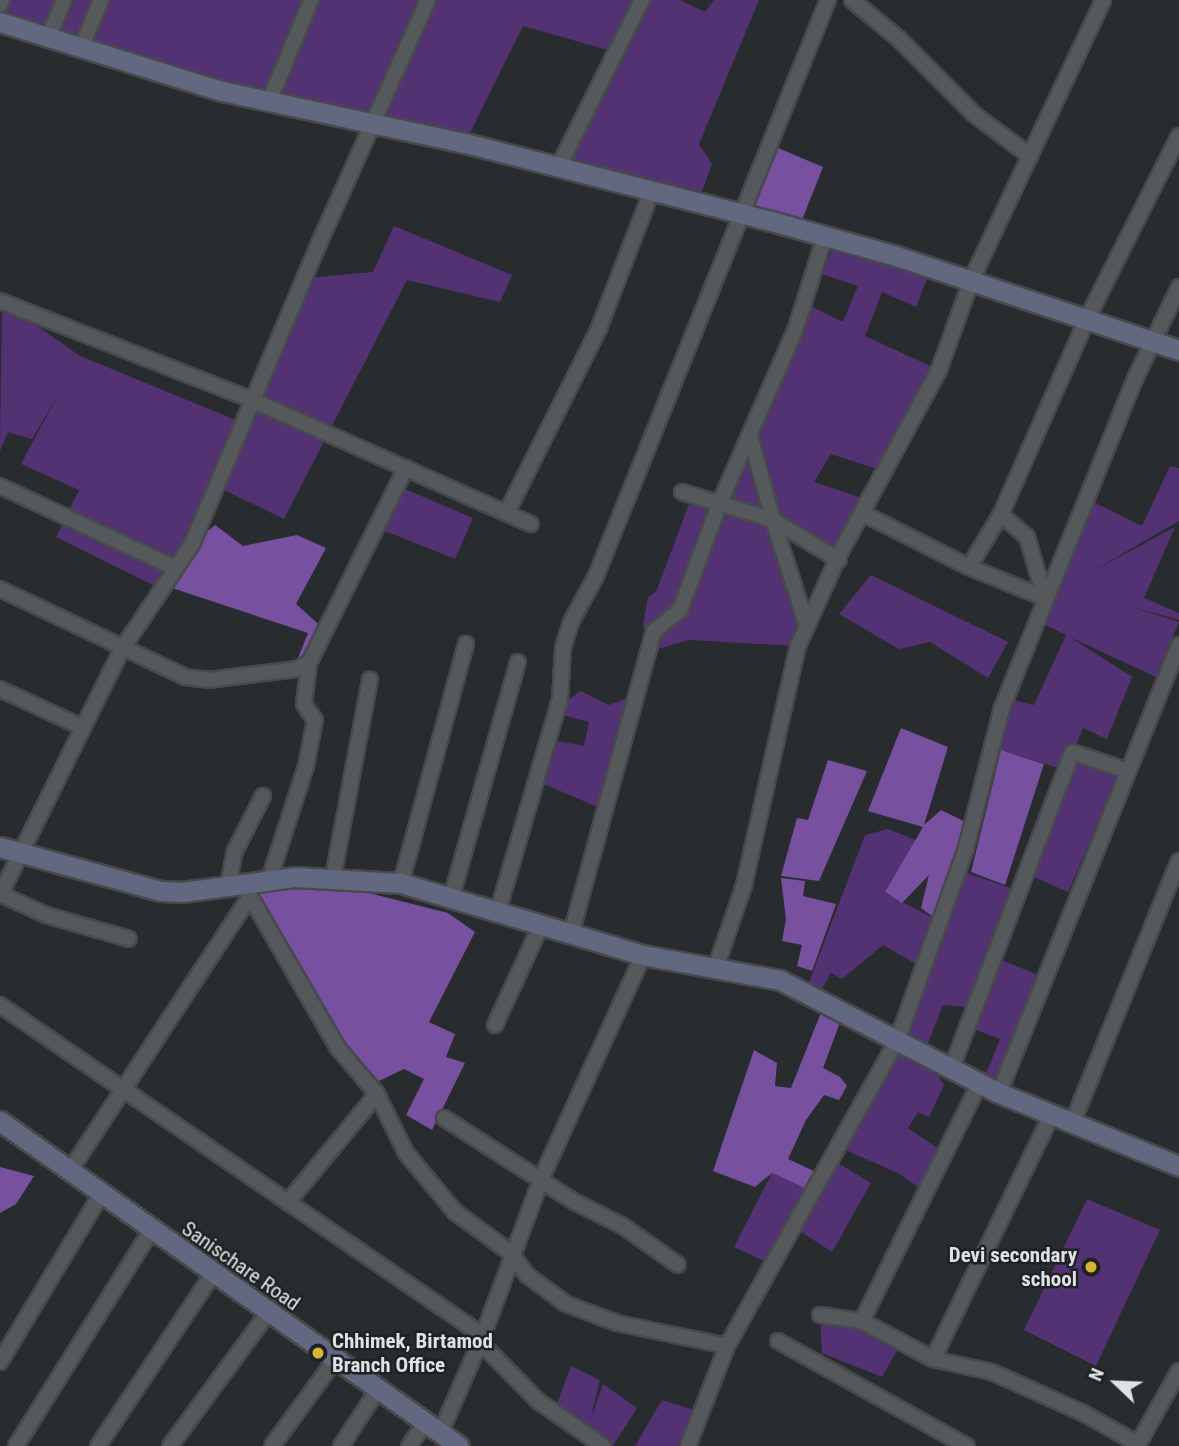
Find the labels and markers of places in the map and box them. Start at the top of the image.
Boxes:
place label: Devi secondary school [949,1242,1077,1292]
marker: Devi secondary school [1083,1259,1099,1275]
place label: Chhimek, Birtamod Branch Office [332,1328,493,1378]
marker: Chhimek, Birtamod Branch Office [310,1345,326,1361]

